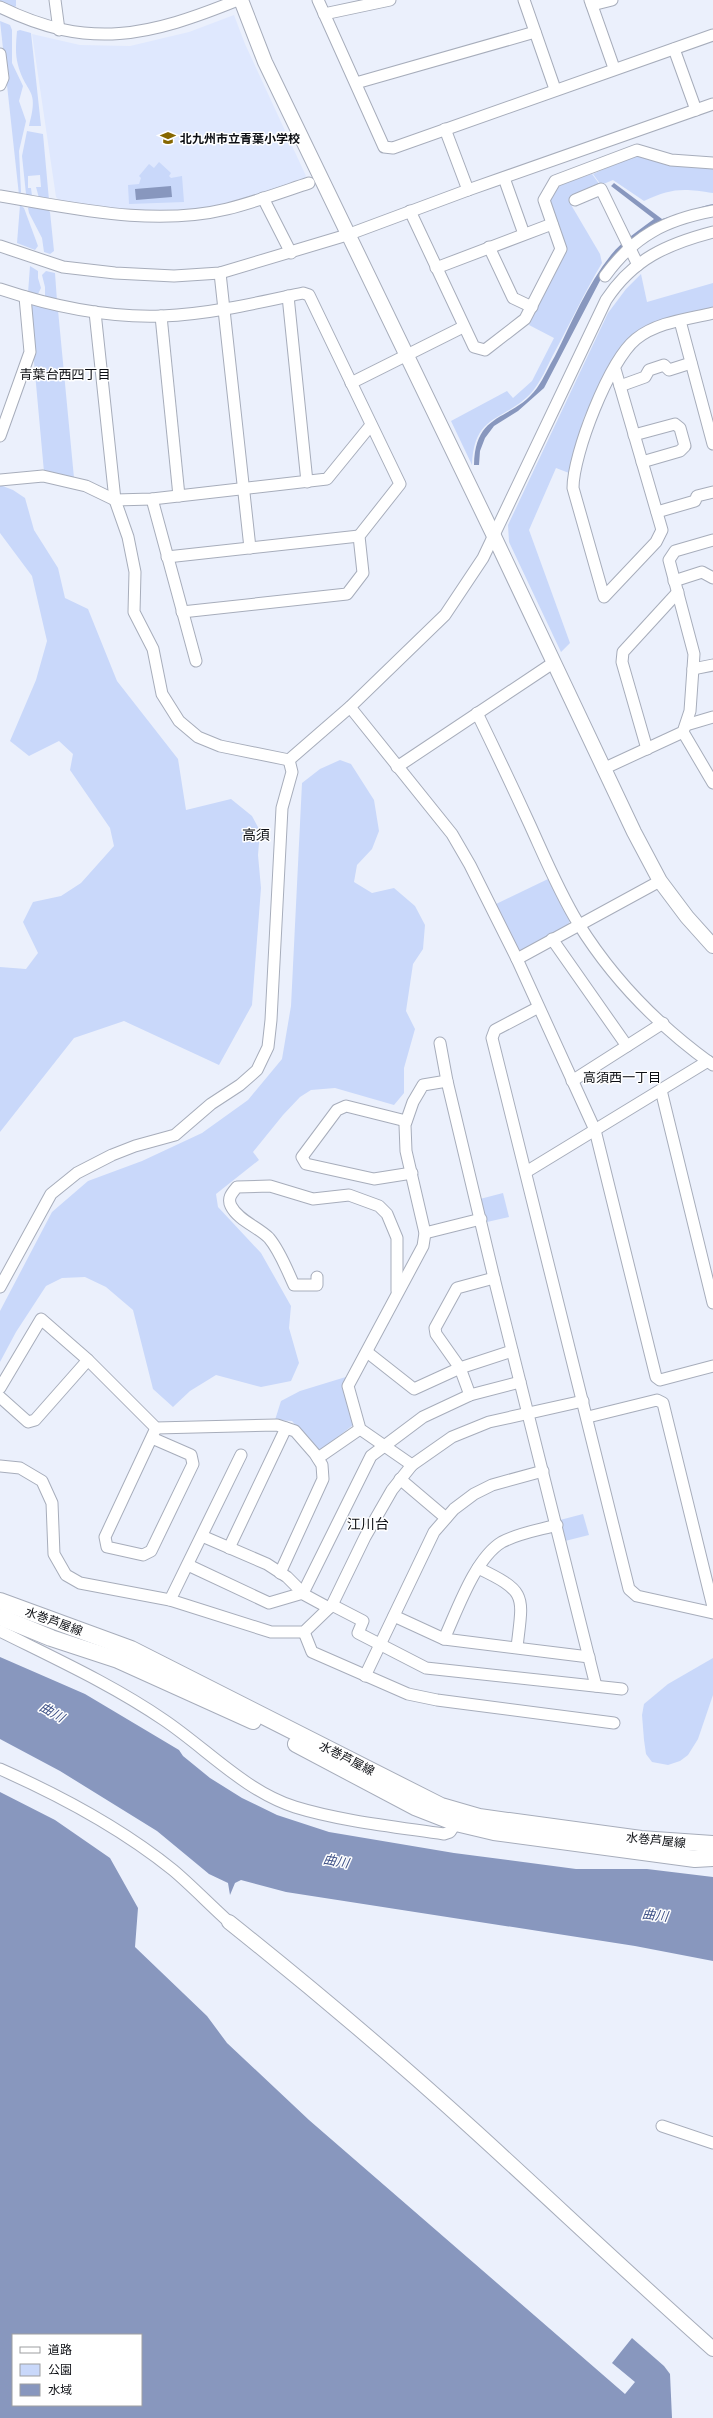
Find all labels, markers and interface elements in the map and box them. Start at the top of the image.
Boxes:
school or university icon: 北九州市立青葉小学校 [159,129,177,147]
place label: 北九州市立青葉小学校 [180,130,300,147]
district label: 青葉台西四丁目 [19,365,111,384]
district label: 高須 [242,825,270,845]
district label: 高須西一丁目 [583,1068,661,1087]
district label: 江川台 [347,1514,389,1534]
street label: 水巻芦屋線 [23,1603,85,1639]
water label: 曲川 [36,1697,70,1728]
street label: 水巻芦屋線 [316,1737,378,1779]
street label: 水巻芦屋線 [625,1828,687,1852]
water label: 曲川 [322,1849,352,1873]
water label: 曲川 [641,1904,671,1926]
legend [12,2334,142,2406]
text: 道路 [48,2341,72,2358]
text: 公園 [48,2361,72,2378]
text: 水域 [48,2381,72,2398]

